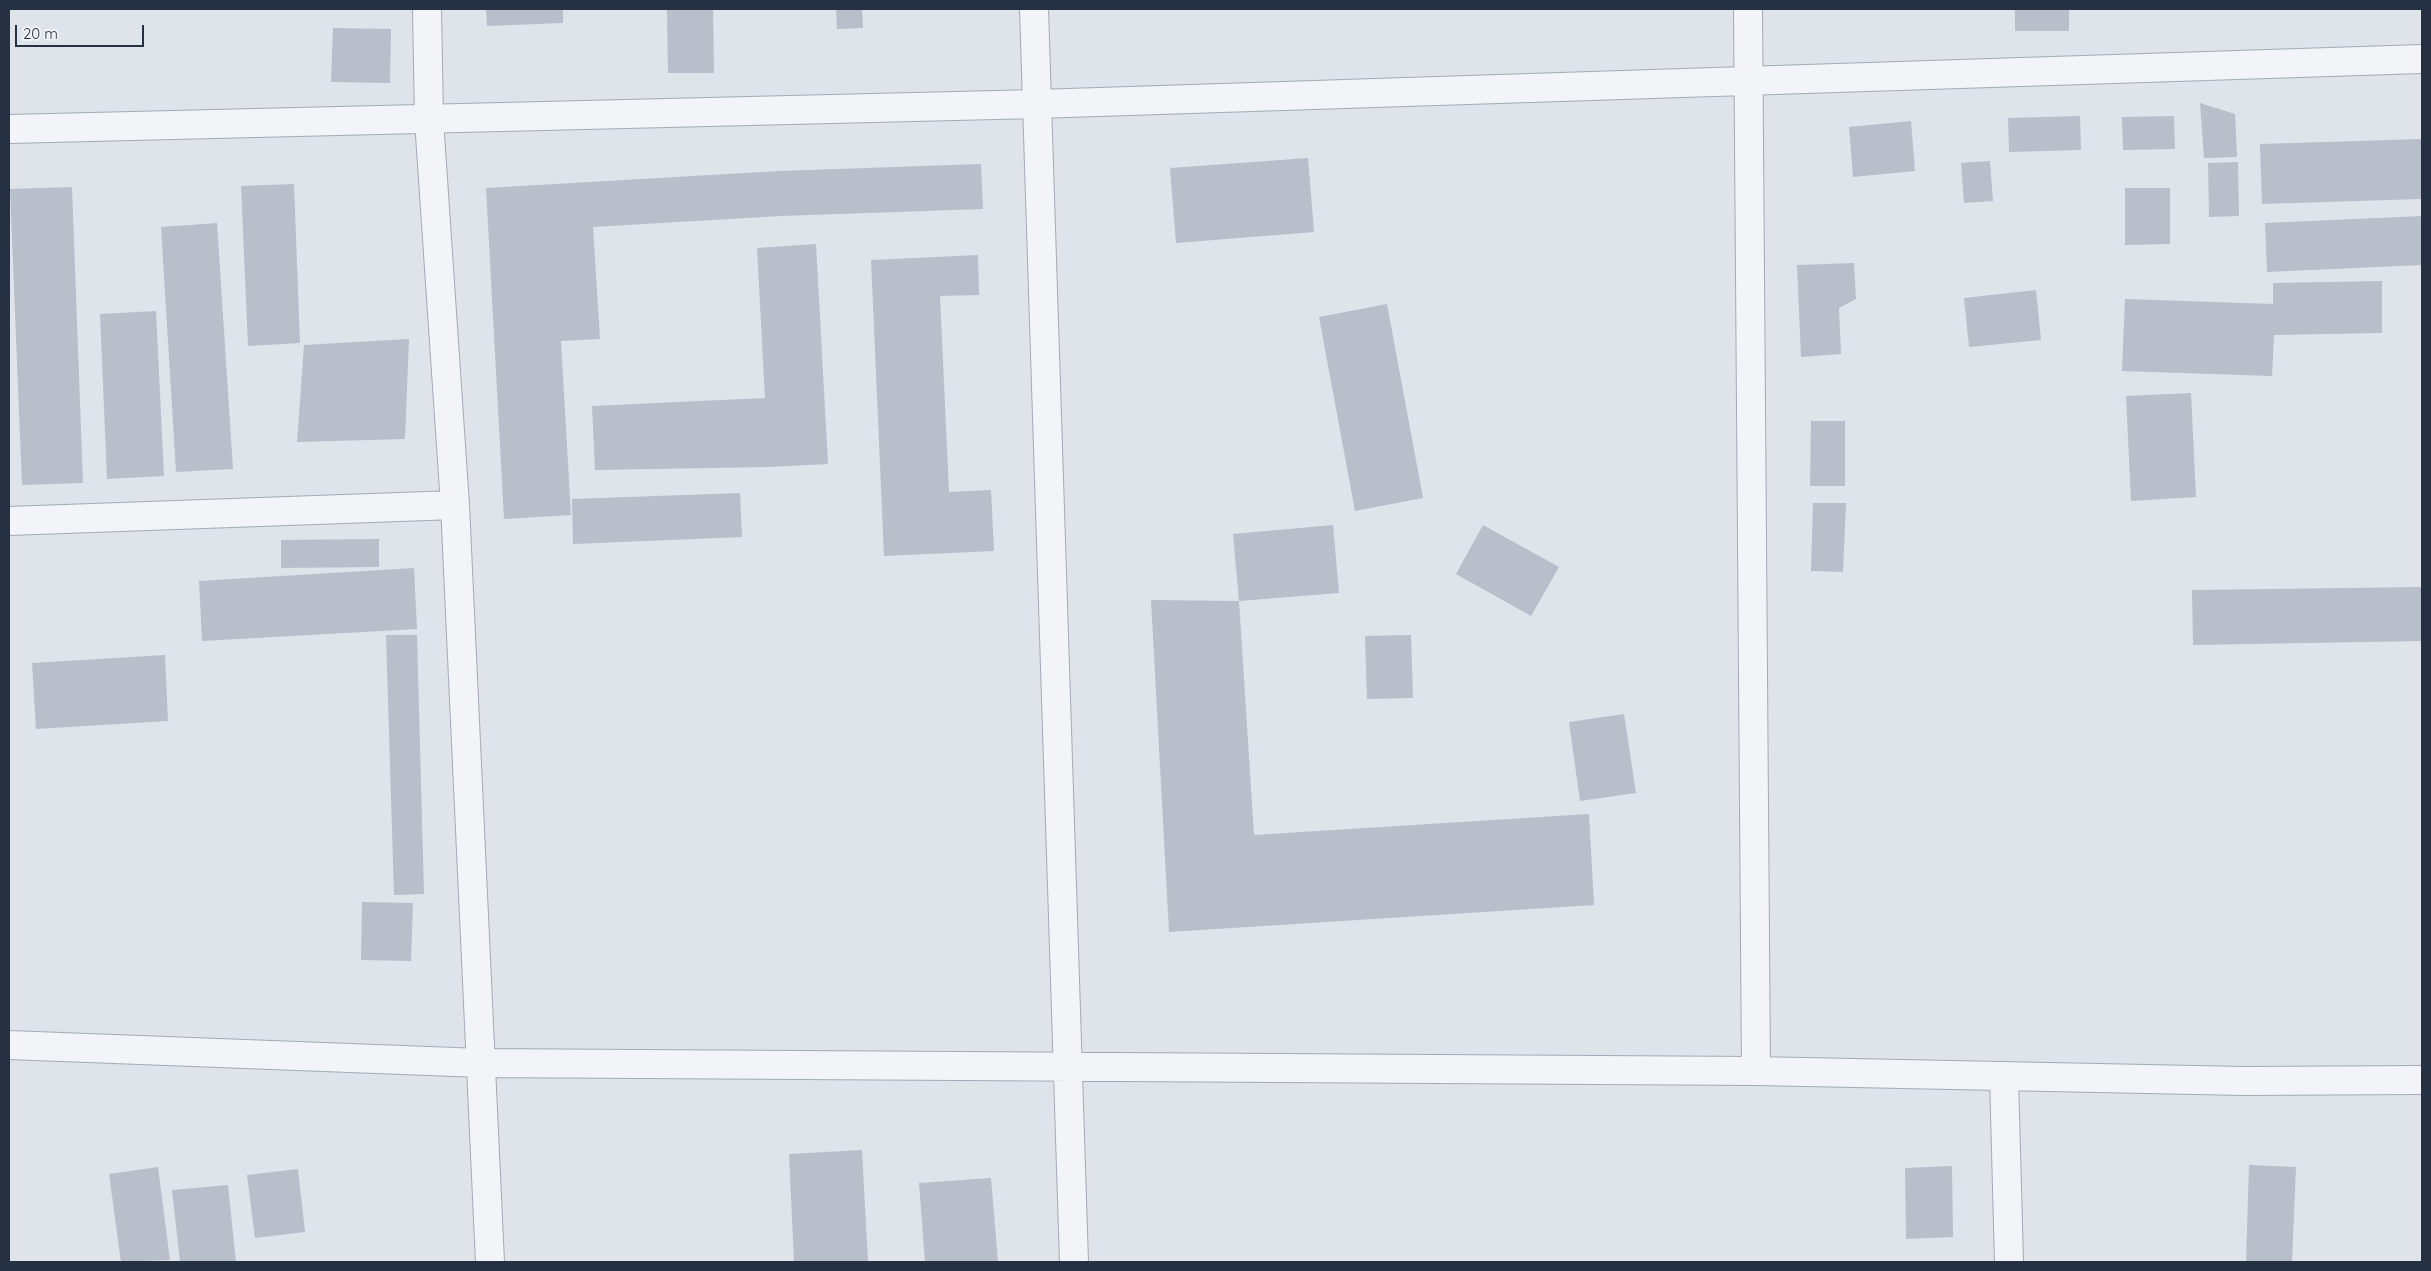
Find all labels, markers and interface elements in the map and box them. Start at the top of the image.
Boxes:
scale bar [18,15,146,47]
text: 20 m [23,24,58,43]

